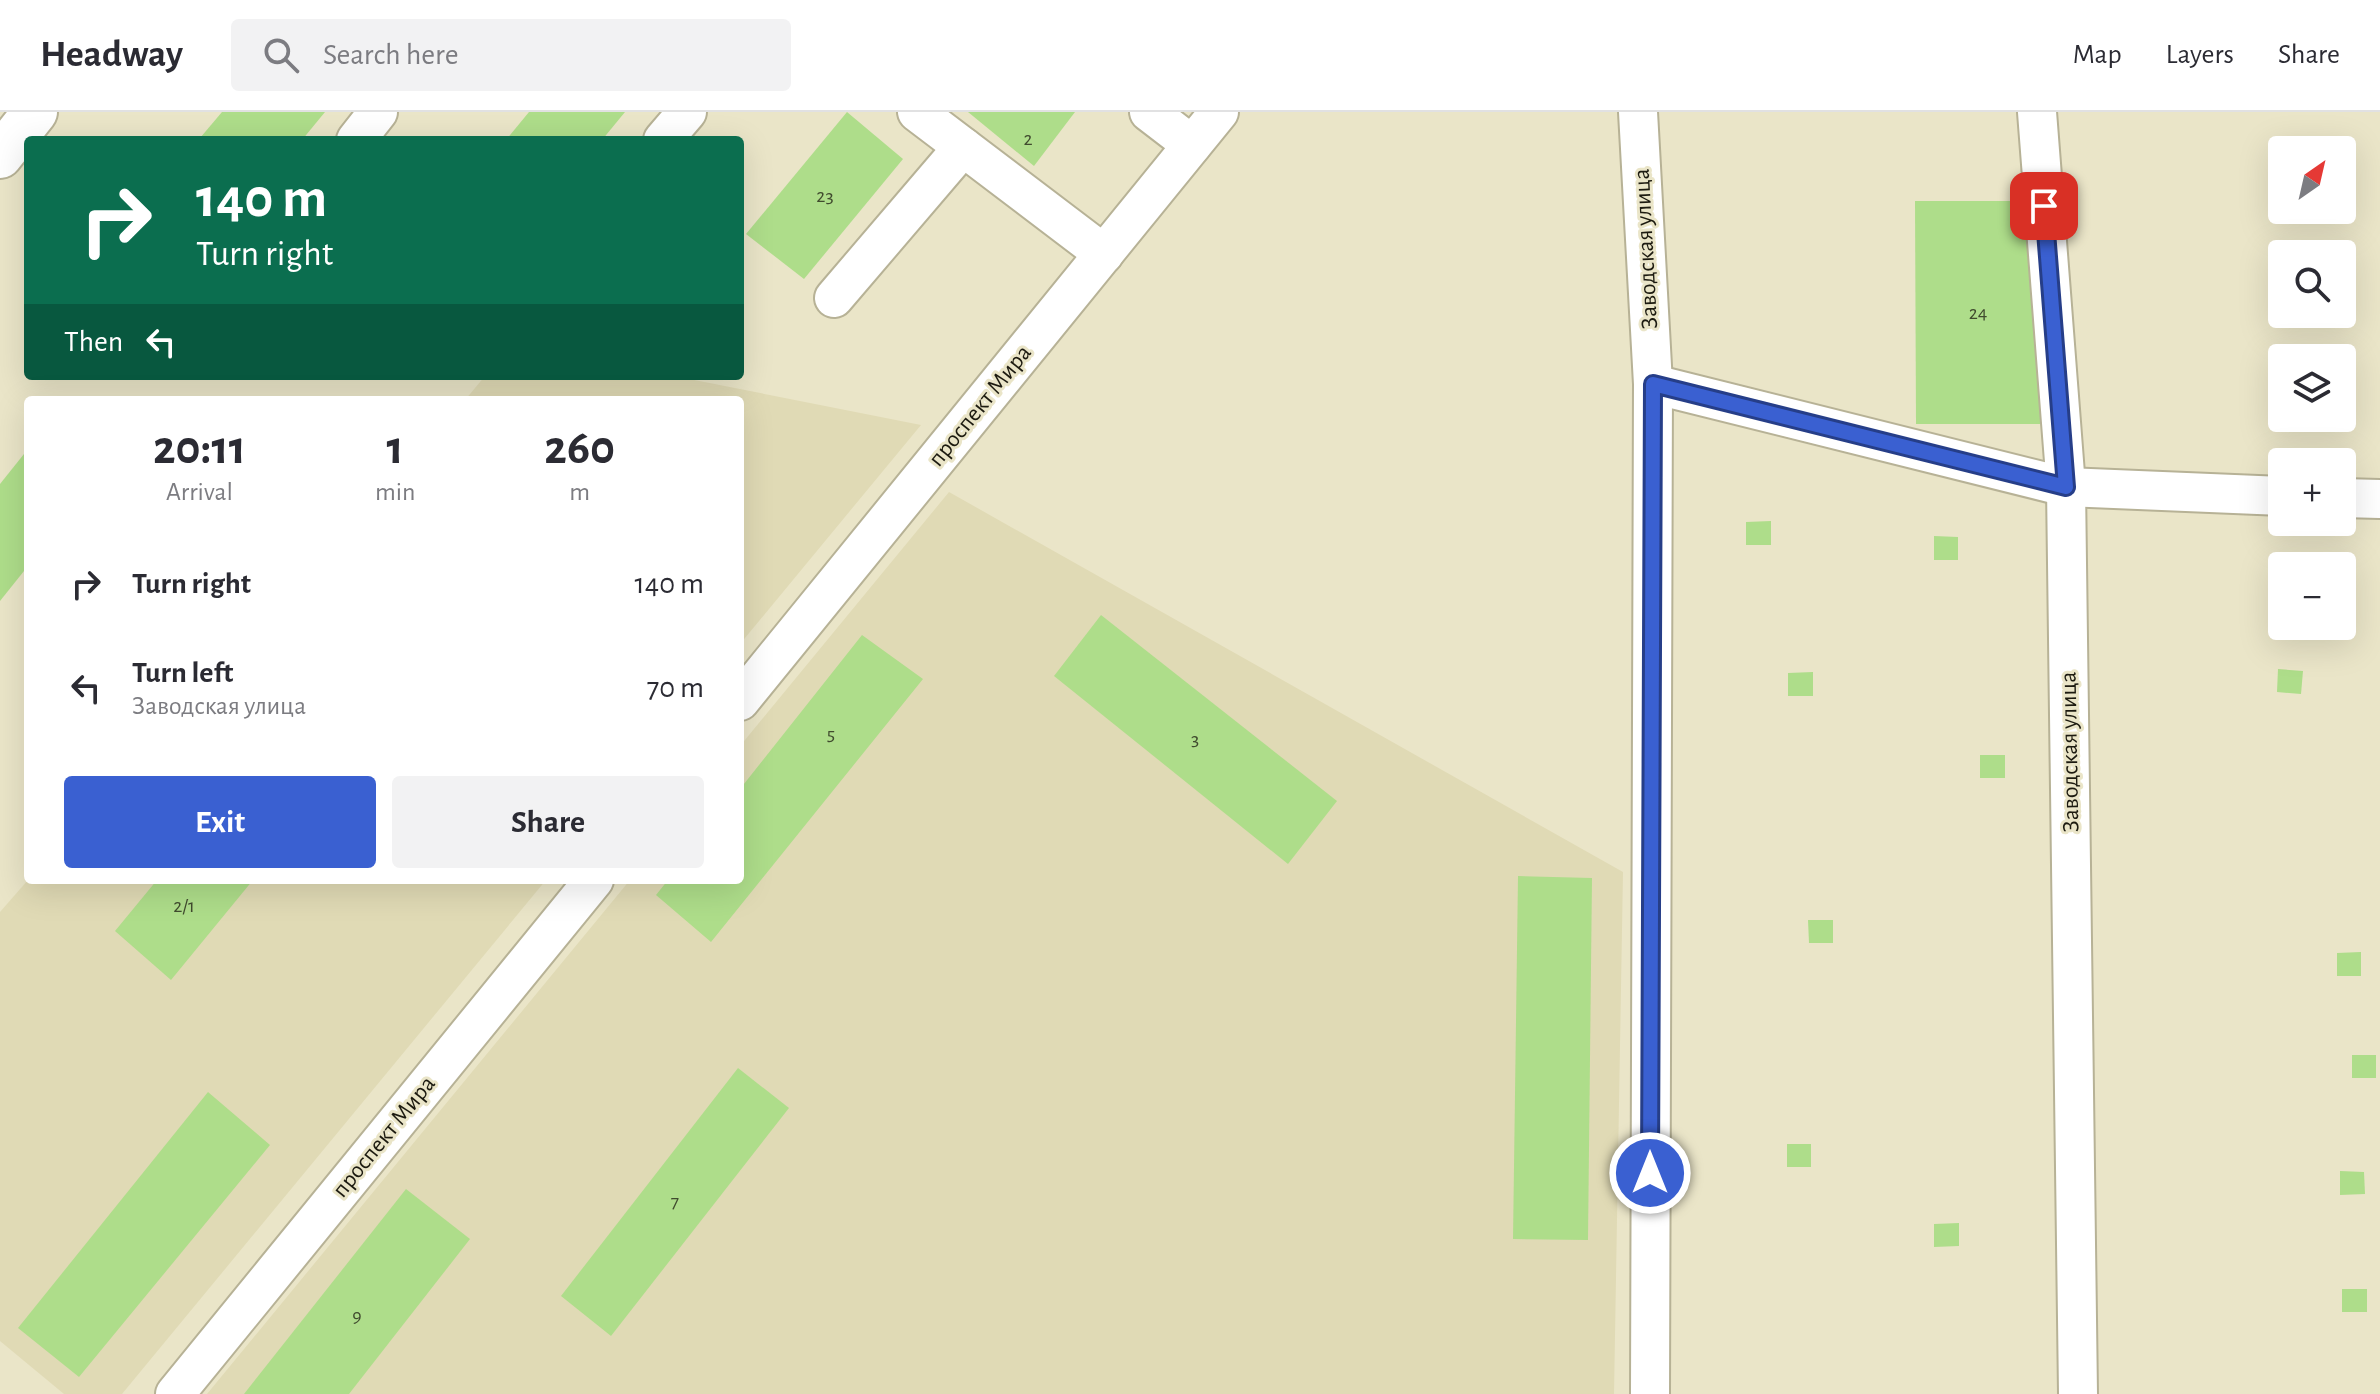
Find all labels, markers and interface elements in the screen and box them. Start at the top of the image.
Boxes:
search box [231,19,791,91]
icon: search [259,33,303,77]
text: Headway [40,36,183,74]
text: Search here [323,40,459,70]
text: Map [2073,41,2122,69]
text: Layers [2166,41,2234,69]
text: Share [2278,41,2340,69]
house number: 2 [1023,129,1033,149]
north arrow [2268,136,2356,224]
map controls [2268,136,2356,640]
icon: right [64,168,168,272]
street label: Заводская улица [1630,168,1662,330]
text: 140 m [196,171,327,227]
pin [2010,172,2078,240]
icon: arrive [2022,184,2066,228]
house number: 23 [816,186,834,206]
text: Turn right [196,236,333,272]
button: search [2268,240,2356,328]
house number: 24 [1969,303,1987,323]
icon: left [139,320,183,364]
text: Then [64,327,123,357]
street label: проспект Мира [924,341,1036,471]
button: layers [2268,344,2356,432]
text: 20:11 [153,425,246,473]
text: 1 [387,425,404,473]
text: 260 [544,425,615,473]
button: + [2268,448,2356,536]
text: Arrival [166,479,233,505]
text: min [375,479,415,505]
text: m [569,479,590,505]
button: − [2268,552,2356,640]
icon: right [64,562,108,606]
text: Turn right [132,569,251,599]
text: 140 m [634,569,704,599]
text: Turn left [132,658,233,688]
icon: left [64,666,108,710]
street label: Заводская улица [2057,671,2083,833]
text: 70 m [647,673,704,703]
text: Заводская улица [132,693,306,719]
house number: 5 [827,724,835,744]
house number: 3 [1191,729,1199,749]
button: Exit [64,776,376,868]
button: Share [392,776,704,868]
house number: 2/1 [173,896,195,916]
street label: проспект Мира [328,1072,440,1202]
position arrow [1608,1131,1692,1215]
house number: 7 [671,1192,679,1212]
house number: 9 [352,1306,362,1326]

